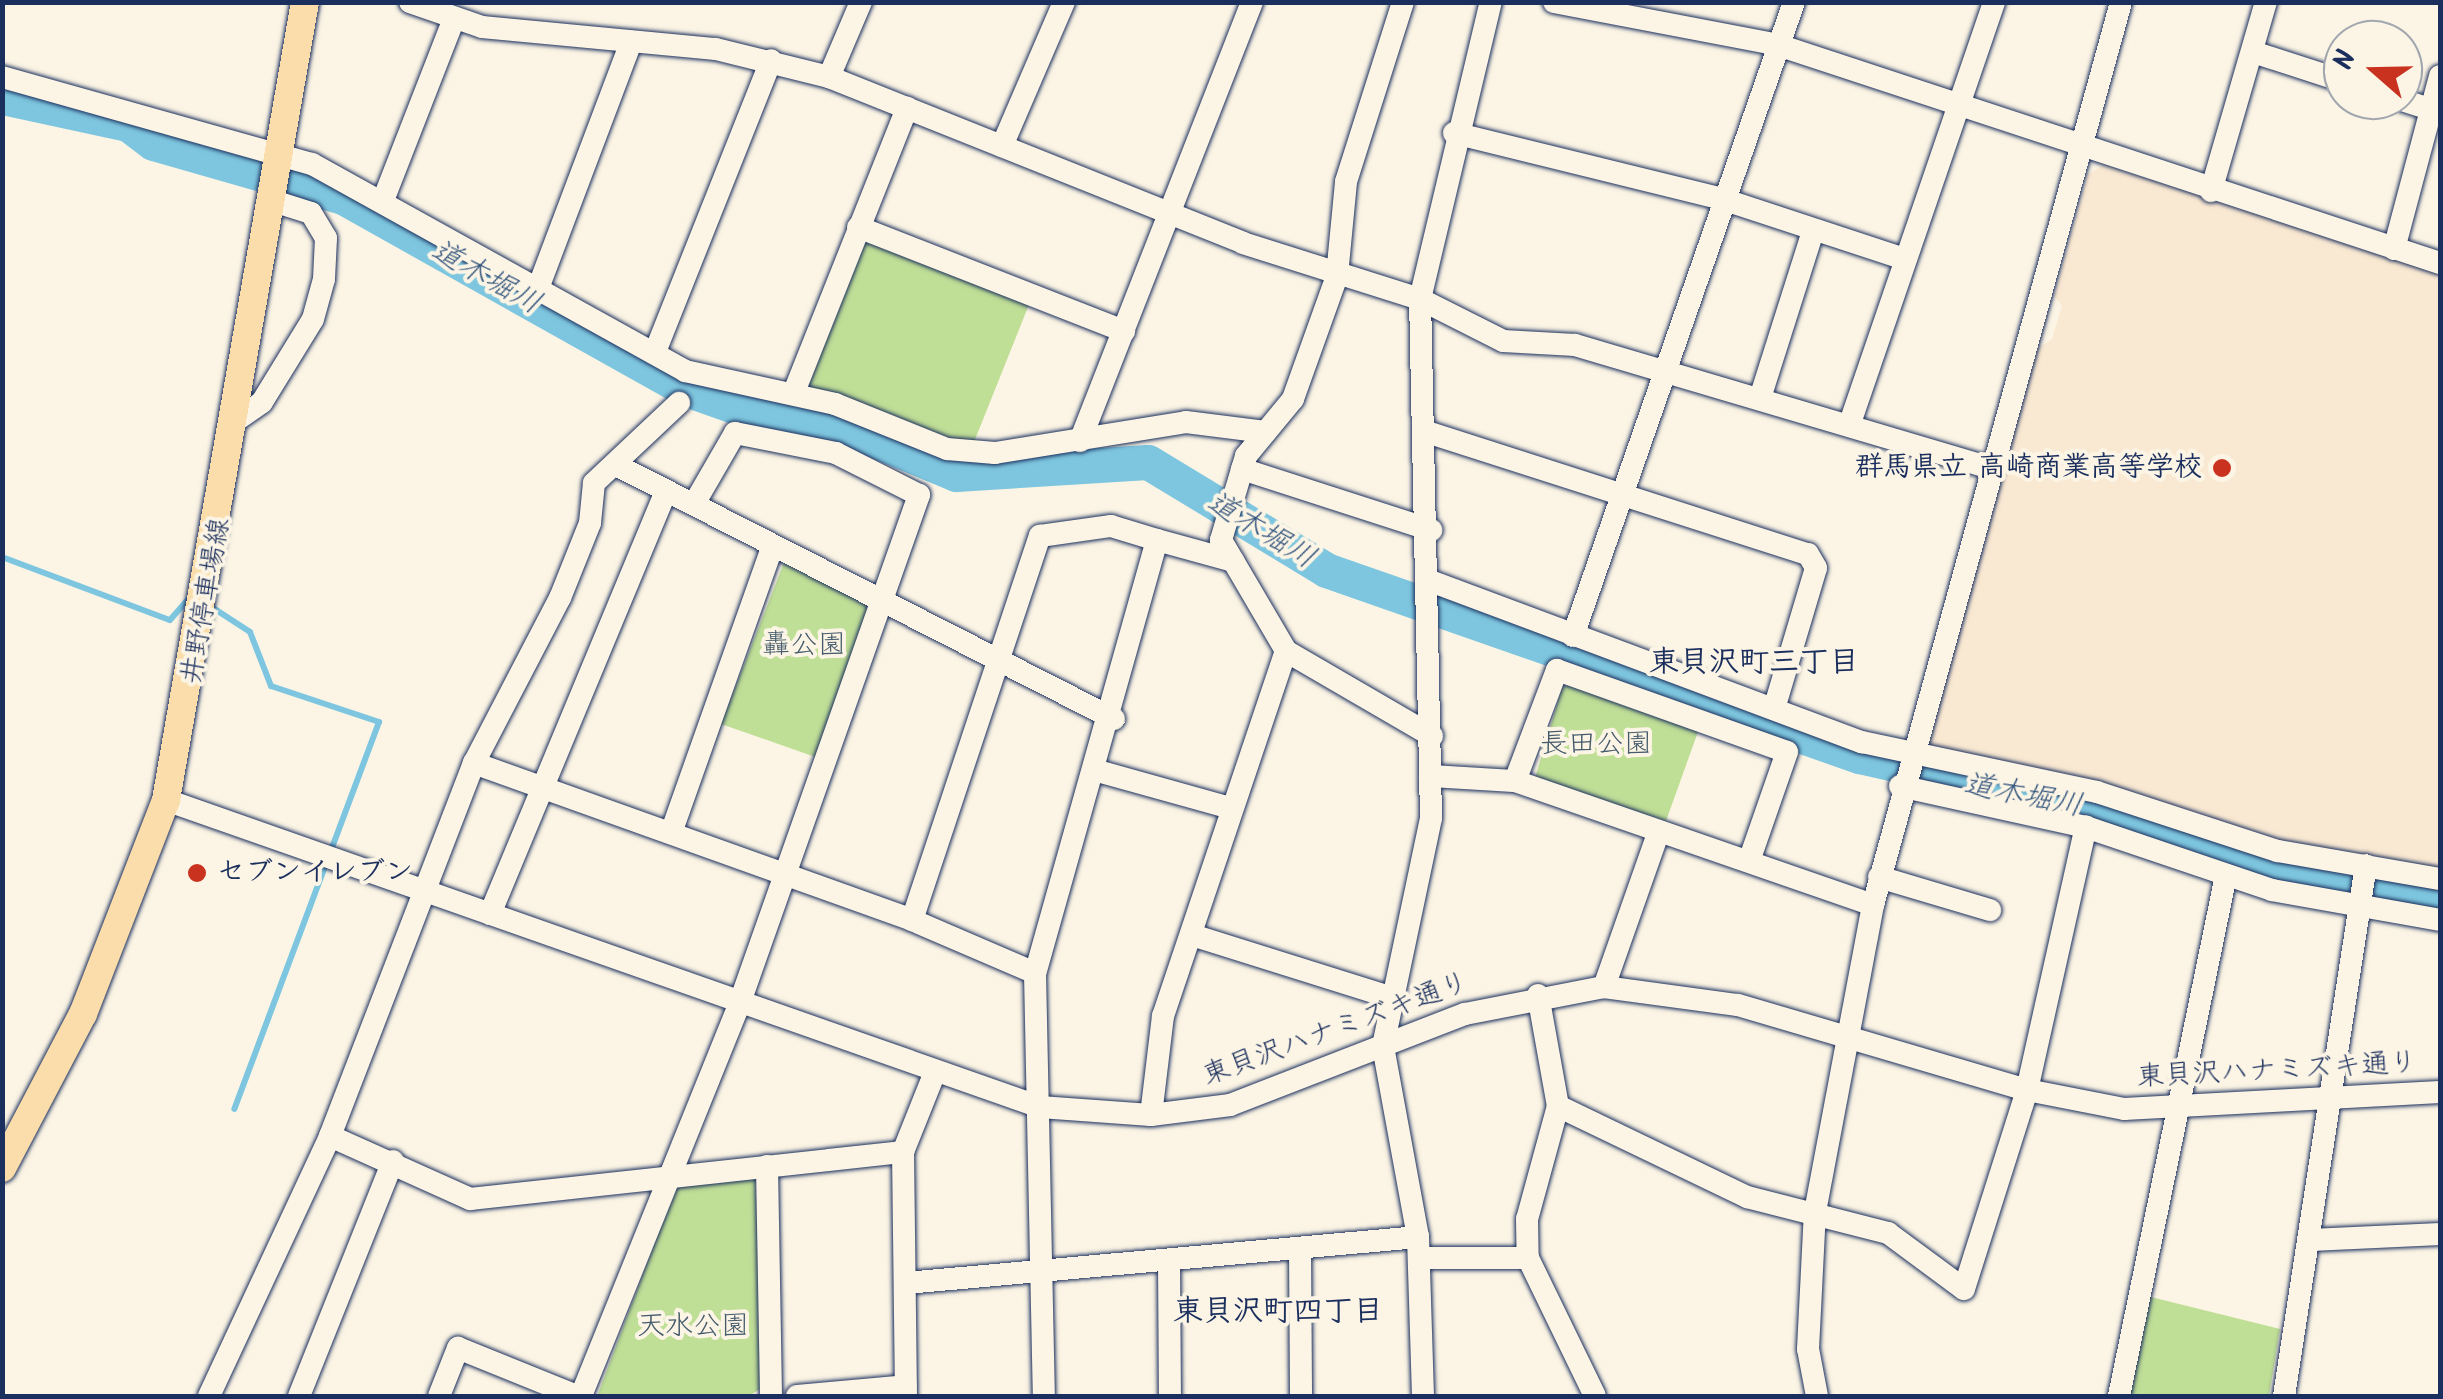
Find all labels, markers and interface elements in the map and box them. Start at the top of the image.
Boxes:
north arrow [2323,20,2423,120]
text: N [2322,44,2370,76]
water label: 道木堀川 [425,233,547,323]
place label: 群馬県立 高崎商業高等学校 [1855,451,2202,485]
marker: 群馬県立 高崎商業高等学校 [2211,457,2233,479]
water label: 道木堀川 [1200,485,1322,577]
street label: 井野停車場線 [176,515,238,687]
park label: 轟公園 [762,629,846,663]
district label: 東貝沢町三丁目 [1649,645,1859,681]
park label: 長田公園 [1540,728,1652,762]
water label: 道木堀川 [1961,767,2085,825]
place label: セブンイレブン [217,856,413,890]
marker: セブンイレブン [186,862,208,884]
street label: 東貝沢ハナミズキ通り [1199,966,1473,1094]
street label: 東貝沢ハナミズキ通り [2136,1047,2418,1095]
district label: 東貝沢町四丁目 [1173,1294,1383,1330]
park label: 天水公園 [637,1310,749,1344]

